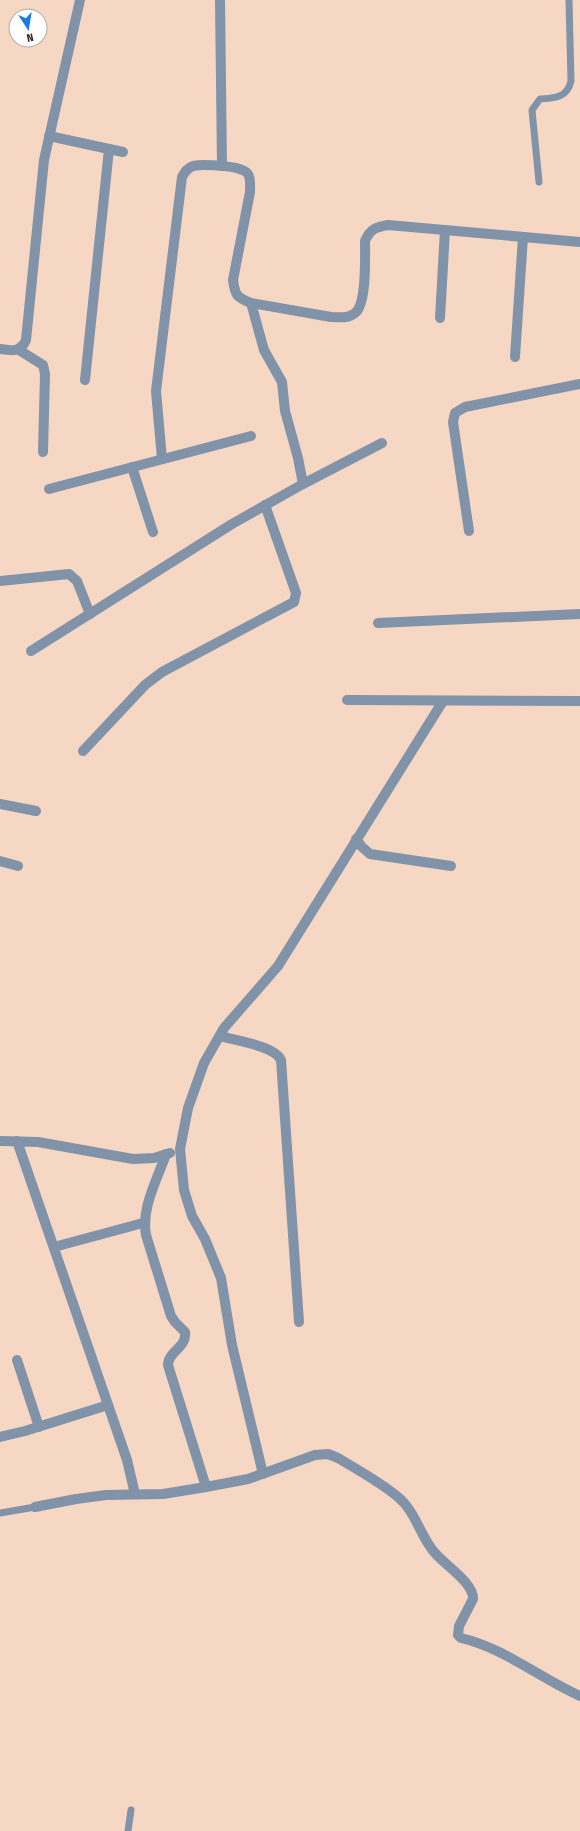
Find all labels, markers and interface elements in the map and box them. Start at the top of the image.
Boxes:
north arrow [8,8,48,48]
text: N [25,30,35,44]

